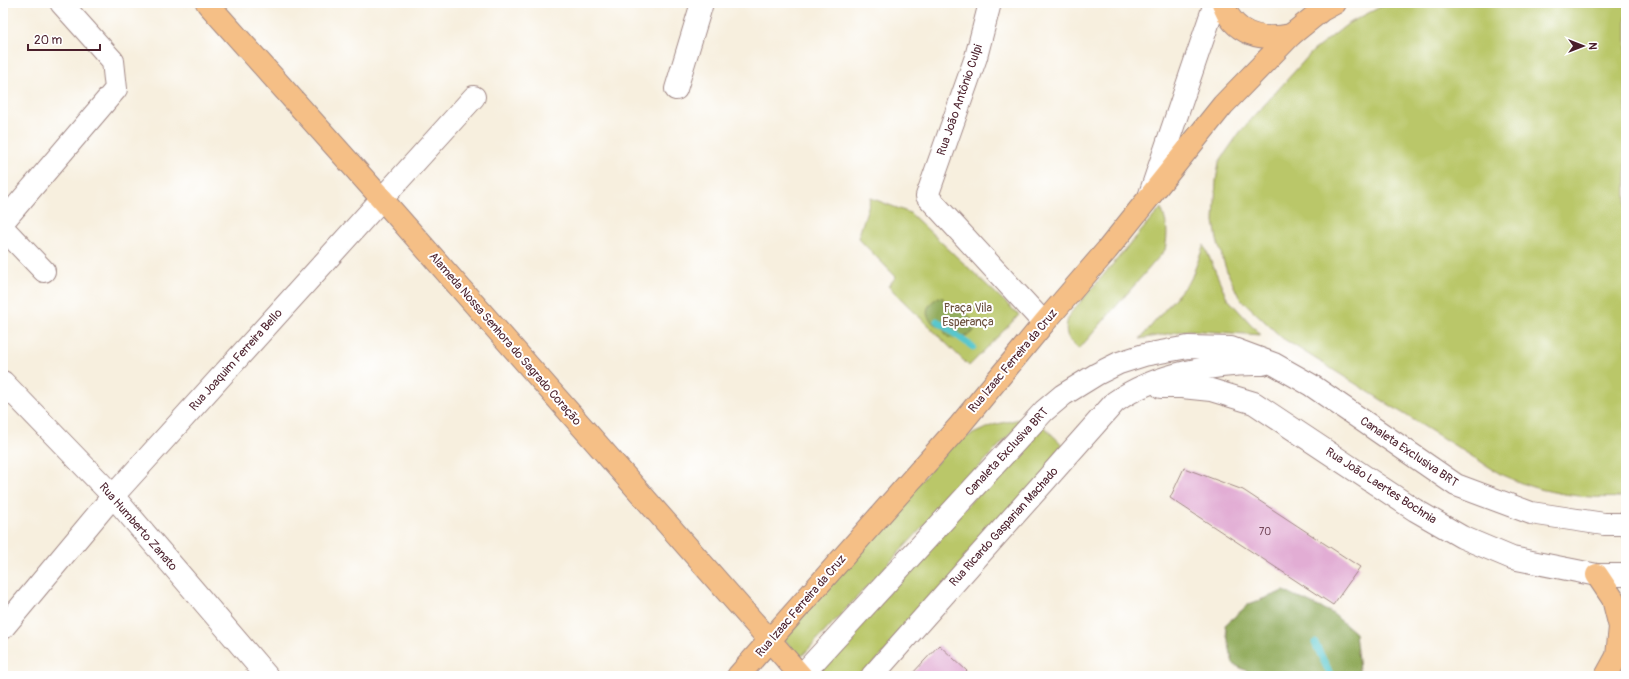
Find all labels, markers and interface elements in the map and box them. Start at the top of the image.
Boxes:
scale bar [28,26,100,52]
north arrow [1563,26,1603,66]
text: 20 m [34,33,63,48]
street label: Rua João Antônio Culpi [934,42,986,158]
text: N [1586,42,1599,50]
street label: Alameda Nossa Senhora do Sagrado Coração [426,249,585,429]
park label: Praça Vila Esperança [942,301,994,330]
street label: Rua Joaquim Ferreira Bello [186,305,286,414]
street label: Rua Izaac Ferreira da Cruz [965,306,1061,416]
street label: Canaleta Exclusiva BRT [962,404,1052,499]
street label: Canaleta Exclusiva BRT [1357,414,1461,491]
street label: Rua João Laertes Bochnia [1323,444,1440,528]
street label: Rua Ricardo Gasparian Machado [946,464,1062,590]
street label: Rua Humberto Zanato [96,480,181,575]
house number: 70 [1259,526,1271,538]
street label: Rua Izaac Ferreira da Cruz [753,552,849,660]

